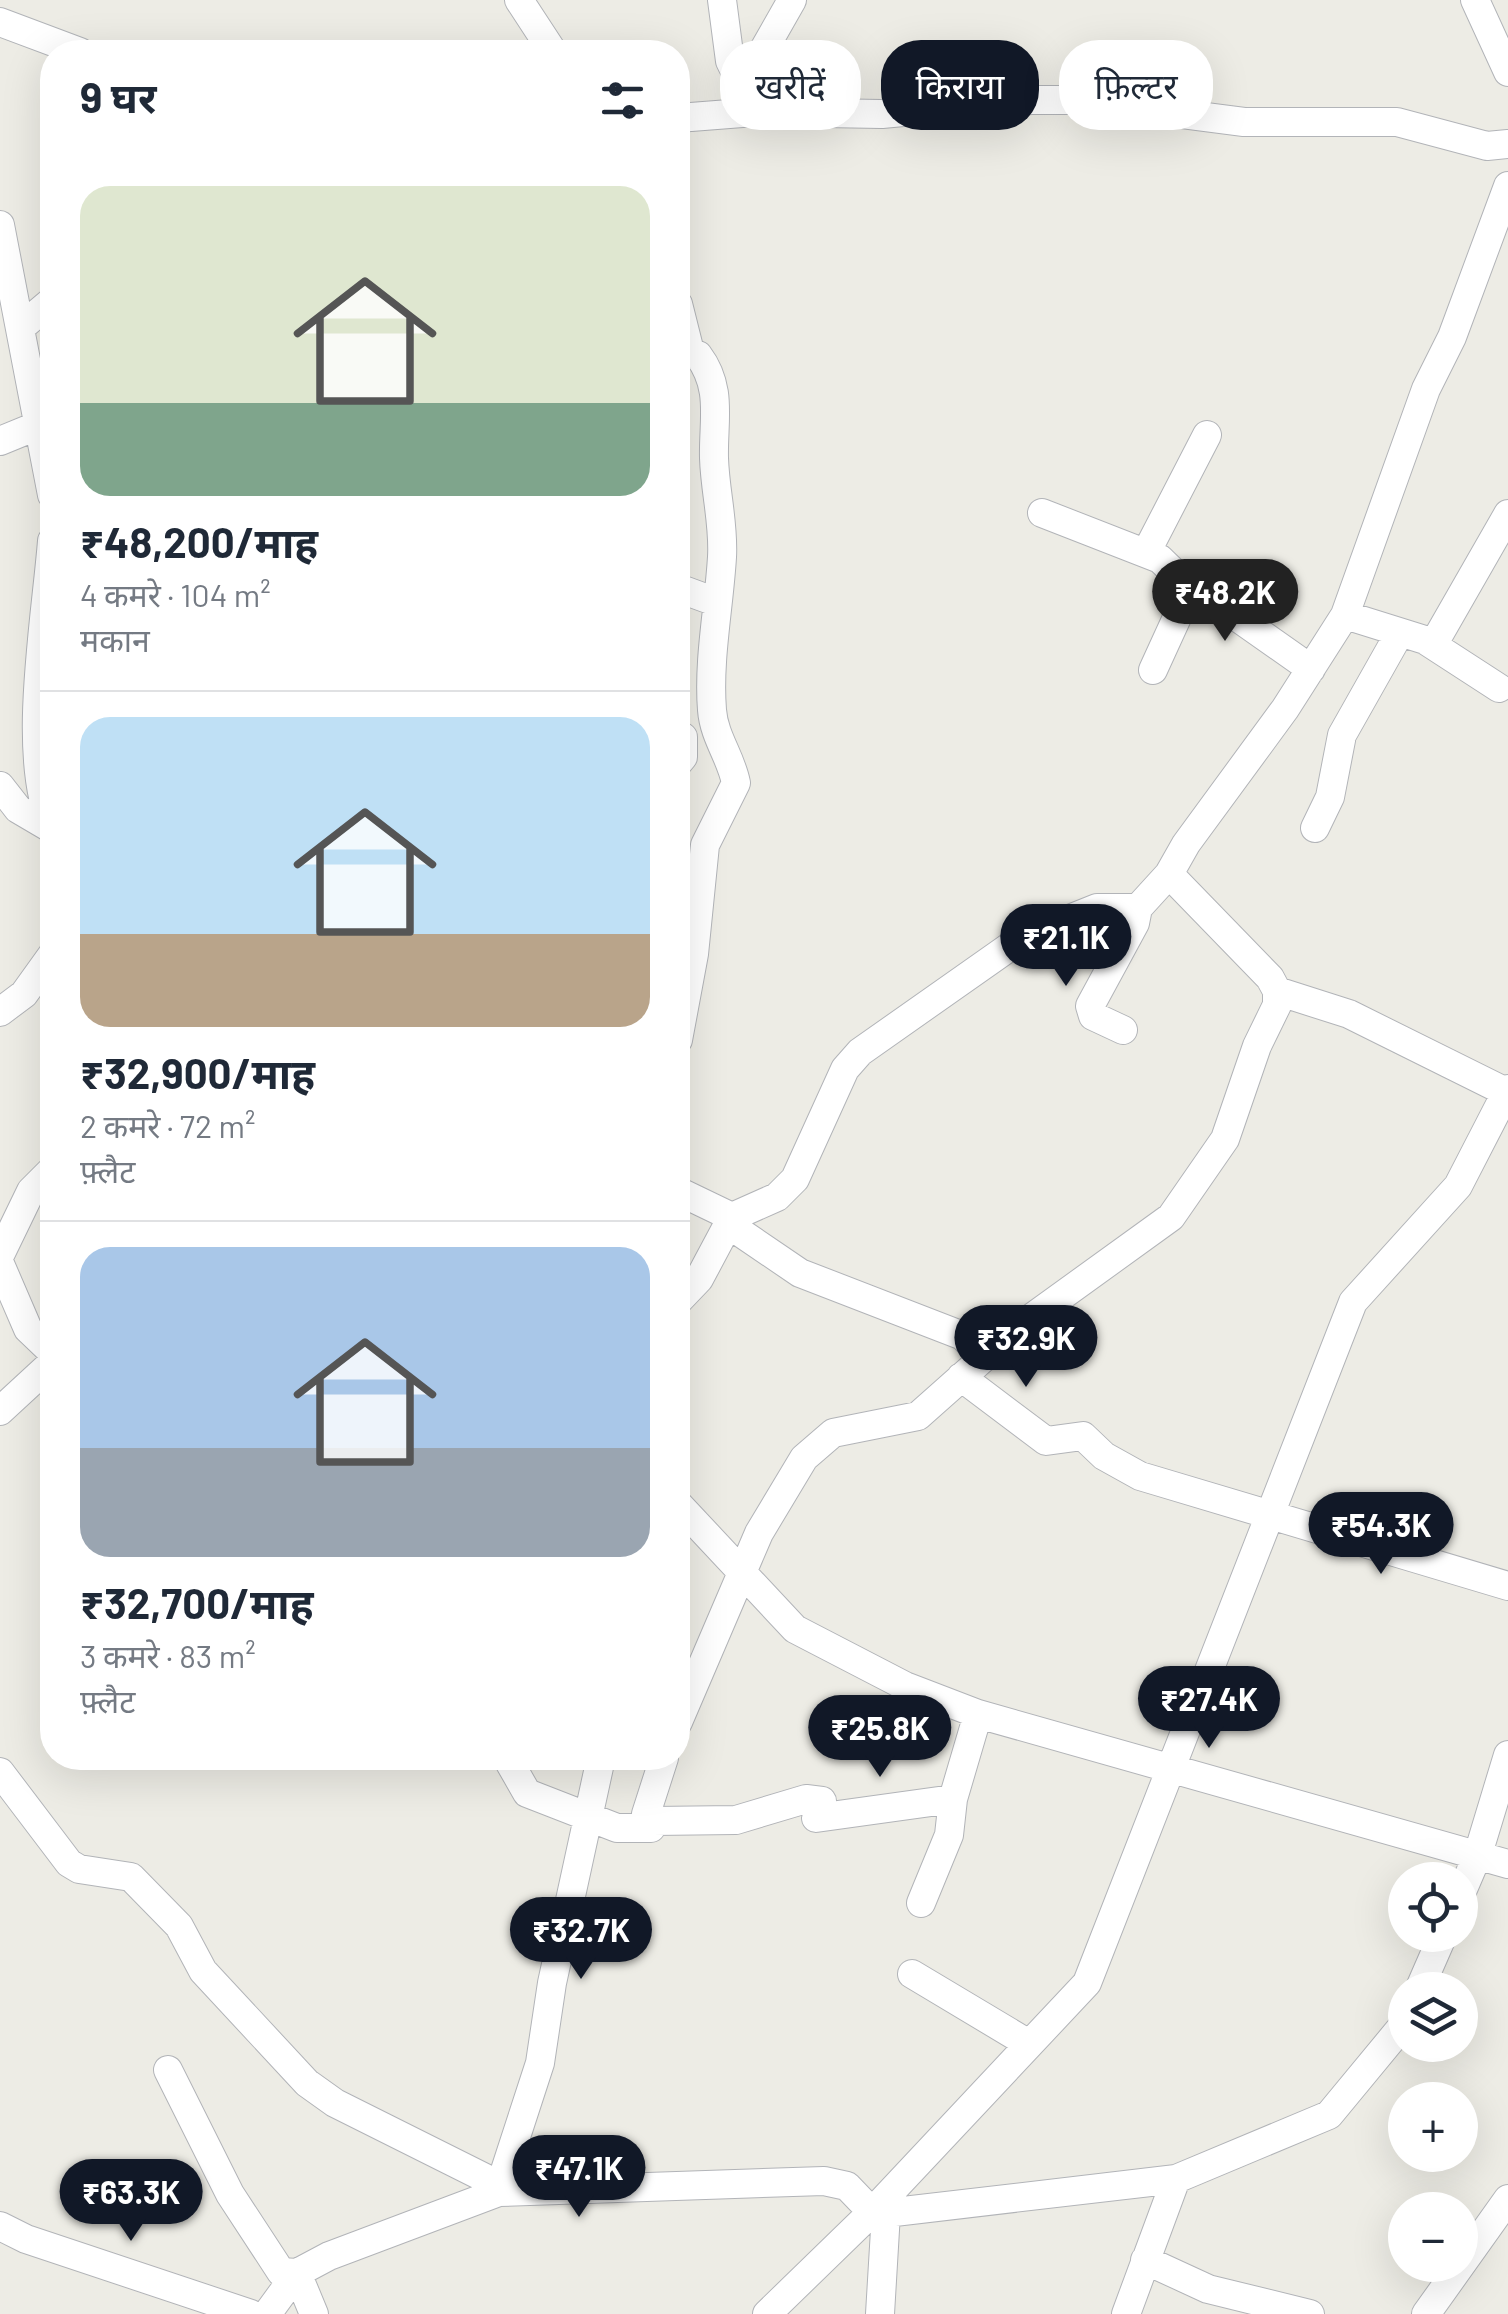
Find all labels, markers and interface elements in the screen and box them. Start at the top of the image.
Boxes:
chip: खरीदें [720,40,861,130]
chip: किराया [881,40,1039,130]
chip: फ़िल्टर [1059,40,1213,130]
text: 9 घर [80,71,156,121]
icon: filters [595,73,650,128]
icon: home [275,251,455,431]
text: ₹48,200/माह [80,516,318,566]
pin: ₹48.2K [1144,559,1306,644]
text: ₹48.2K [1174,572,1276,610]
text: 4 कमरे · 104 m² [80,575,271,613]
text: मकान [80,620,150,658]
icon: home [275,782,455,962]
pin: ₹21.1K [985,904,1147,989]
text: ₹21.1K [1022,917,1110,955]
text: ₹32,900/माह [80,1047,315,1097]
text: 2 कमरे · 72 m² [80,1106,255,1144]
text: फ़्लैट [80,1151,135,1189]
pin: ₹32.9K [945,1305,1107,1390]
icon: home [275,1312,455,1492]
text: ₹32.9K [976,1318,1076,1356]
pin: ₹54.3K [1300,1492,1462,1577]
text: ₹54.3K [1331,1505,1431,1543]
text: ₹32,700/माह [80,1577,313,1627]
text: 3 कमरे · 83 m² [80,1636,256,1674]
pin: ₹27.4K [1128,1666,1290,1751]
text: ₹27.4K [1160,1679,1258,1717]
text: फ़्लैट [80,1681,135,1719]
pin: ₹25.8K [799,1695,961,1780]
text: ₹25.8K [830,1708,930,1746]
map controls [1388,1862,1478,2282]
button: locate [1388,1862,1478,1952]
pin: ₹32.7K [500,1897,662,1982]
text: ₹32.7K [532,1910,630,1948]
button: layers [1388,1972,1478,2062]
button: + [1388,2082,1478,2172]
pin: ₹47.1K [498,2135,660,2220]
text: ₹47.1K [534,2148,624,2186]
pin: ₹63.3K [50,2159,212,2244]
text: ₹63.3K [82,2172,180,2210]
button: − [1388,2192,1478,2282]

